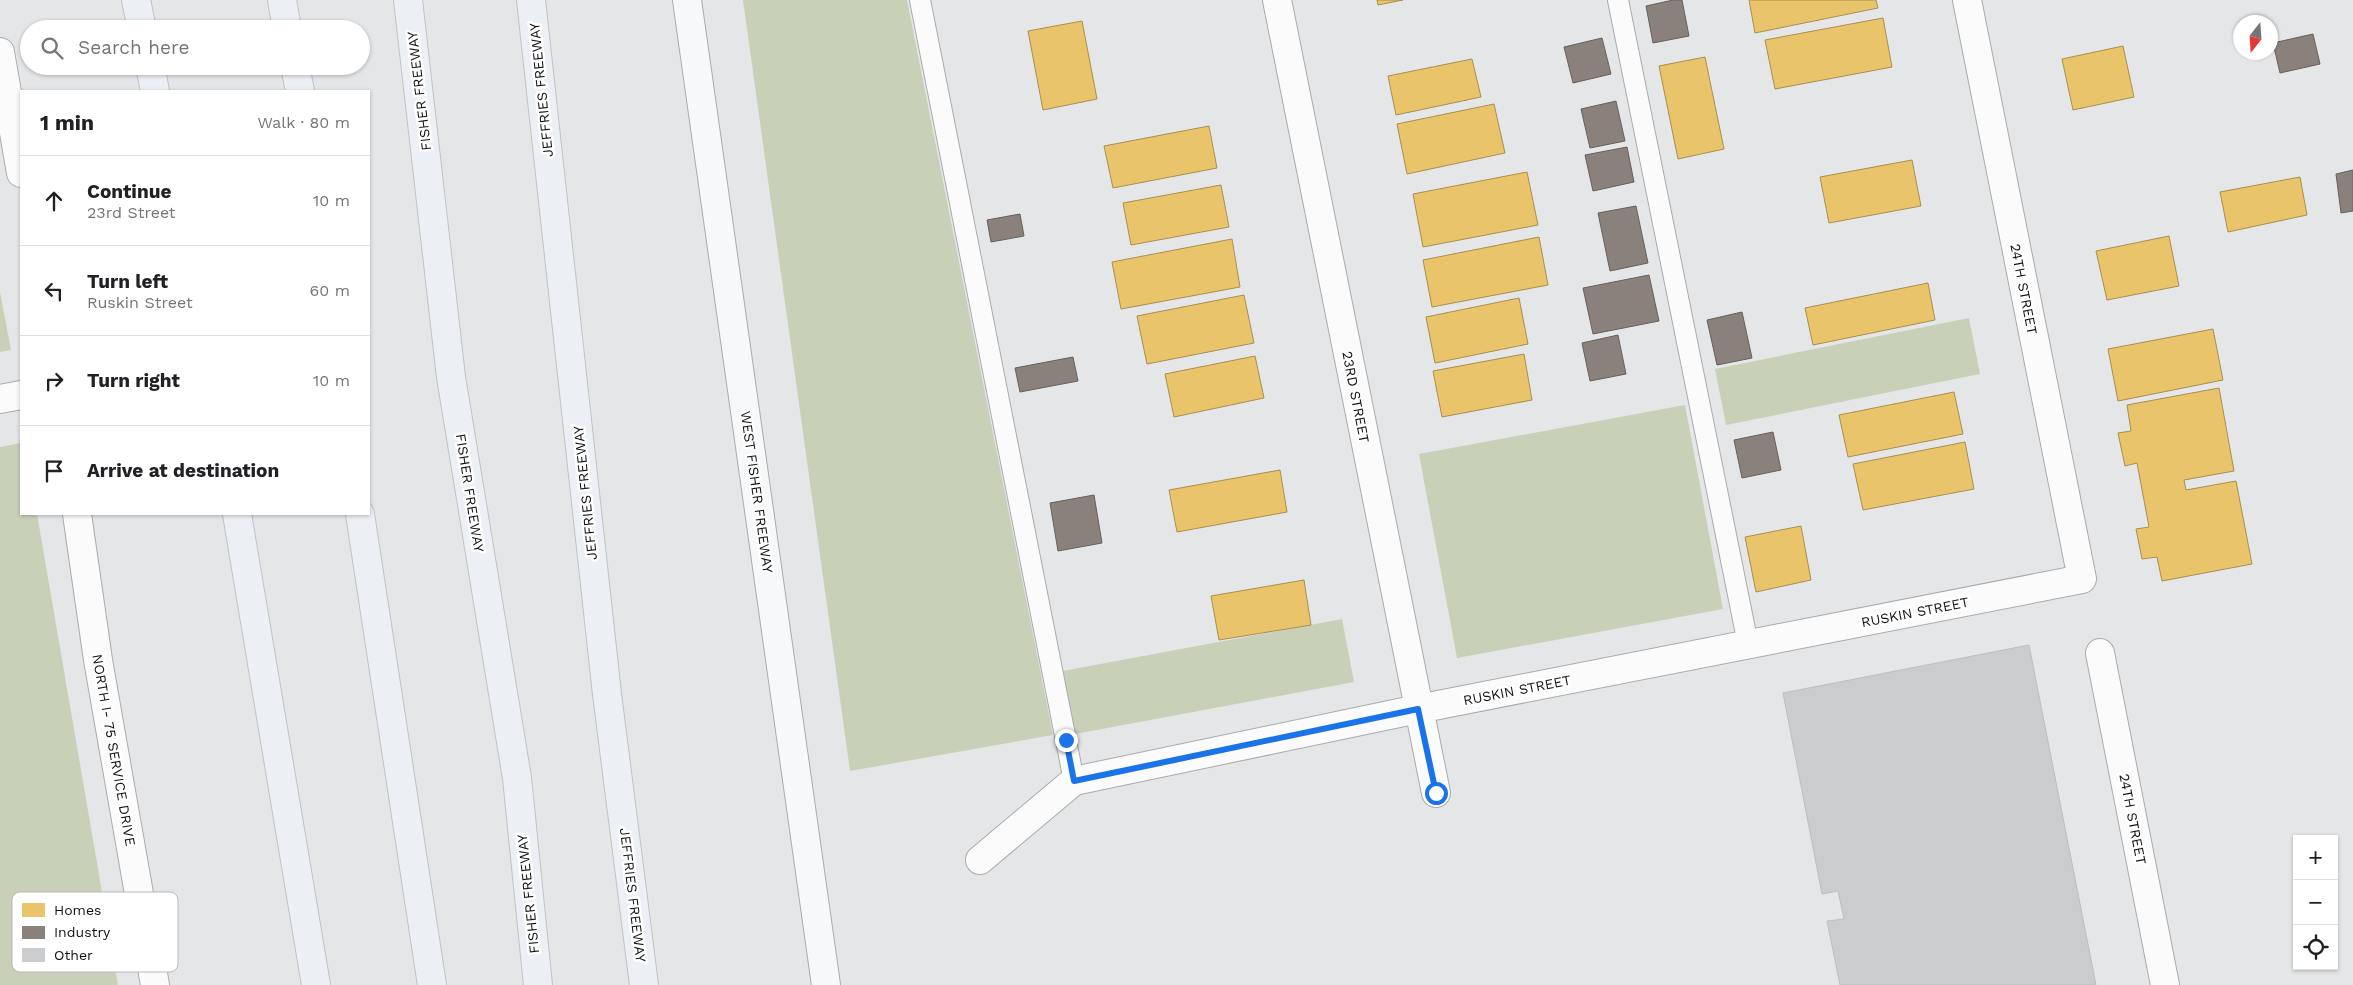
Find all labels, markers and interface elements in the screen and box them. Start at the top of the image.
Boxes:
north arrow [2233,15,2278,60]
search box [20,20,370,75]
street label: JEFFRIES FREEWAY [526,22,556,158]
street label: FISHER FREEWAY [404,31,434,151]
icon: search [38,34,66,62]
text: Search here [78,36,189,59]
text: 1 min [40,110,94,135]
text: Walk · 80 m [258,113,350,132]
text: Continue [87,180,171,203]
icon: ahead [40,187,68,215]
text: 10 m [313,191,350,210]
text: 23rd Street [87,203,176,222]
street label: 24TH STREET [2007,242,2041,336]
text: Turn left [87,270,168,293]
icon: left [40,277,68,305]
text: 60 m [310,281,350,300]
text: Ruskin Street [87,293,193,312]
street label: 23RD STREET [1339,350,1373,445]
icon: right [40,367,68,395]
text: Turn right [87,369,180,392]
text: 10 m [313,371,350,390]
street label: WEST FISHER FREEWAY [738,410,776,574]
street label: JEFFRIES FREEWAY [570,425,600,561]
street label: FISHER FREEWAY [453,433,487,553]
icon: arrive [40,457,68,485]
text: Arrive at destination [87,459,279,482]
street label: RUSKIN STREET [1860,594,1971,630]
street label: NORTH I- 75 SERVICE DRIVE [89,653,139,847]
street label: RUSKIN STREET [1462,672,1573,708]
route end [1055,729,1078,752]
street label: 24TH STREET [2116,772,2150,866]
route start [1425,782,1448,805]
street label: JEFFRIES FREEWAY [617,827,649,963]
street label: FISHER FREEWAY [514,834,542,954]
map controls [2293,835,2338,970]
button: + [2293,835,2338,880]
button: − [2293,880,2338,925]
legend [12,892,178,972]
text: Homes [54,902,101,918]
text: Industry [54,924,111,940]
button: locate [2293,925,2338,970]
text: Other [54,947,93,963]

